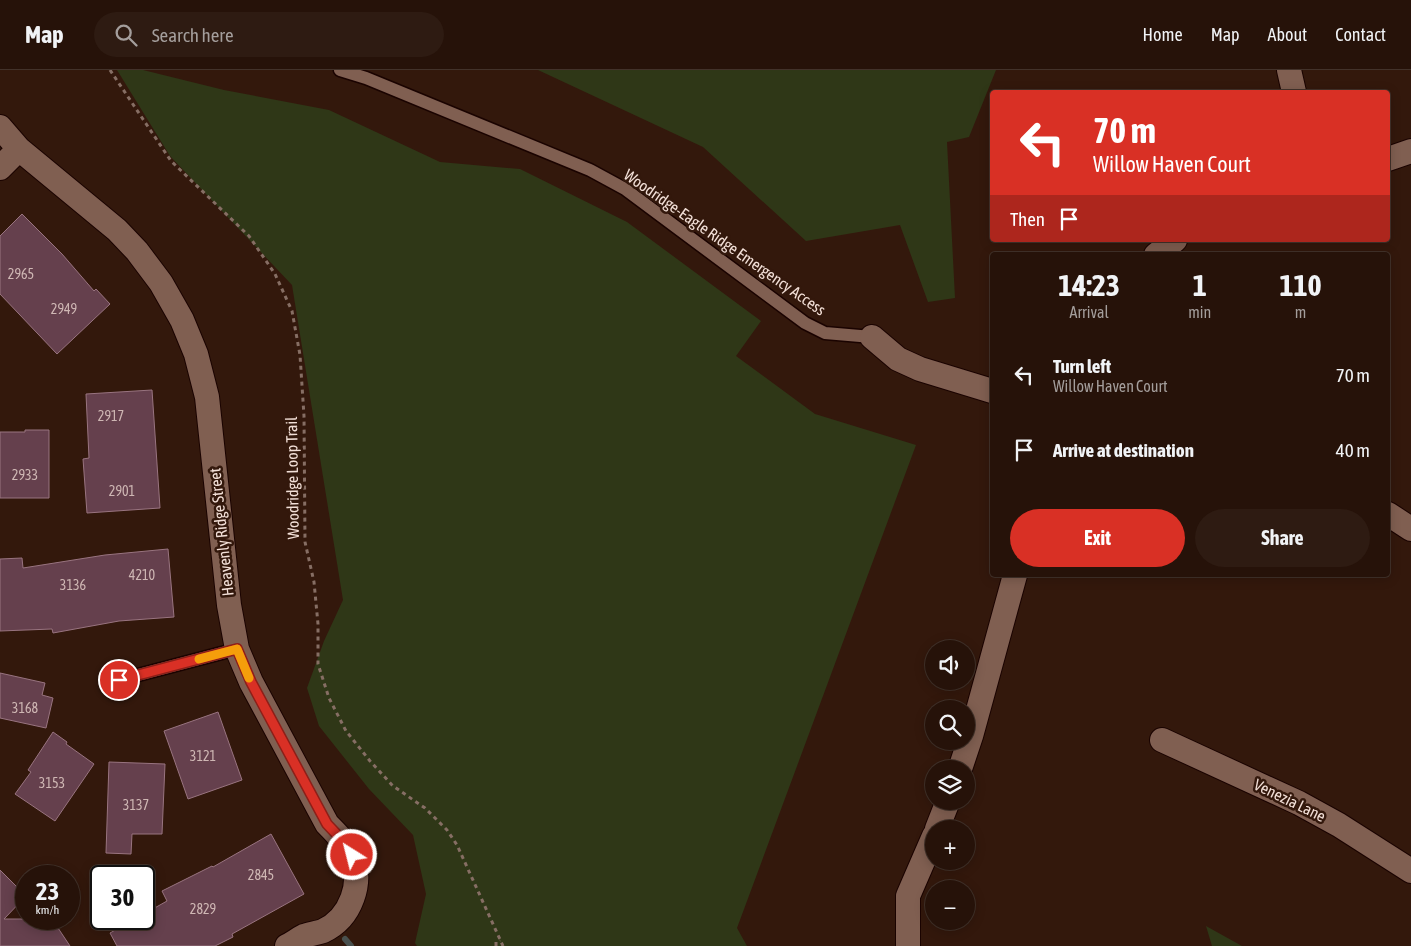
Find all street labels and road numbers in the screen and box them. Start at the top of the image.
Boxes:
street label: Woodridge-Eagle Ridge Emergency Access [620,165,830,320]
street label: Woodridge Loop Trail [282,416,303,539]
street label: Heavenly Ridge Street [205,467,238,597]
street label: Venezia Lane [1251,775,1329,825]

